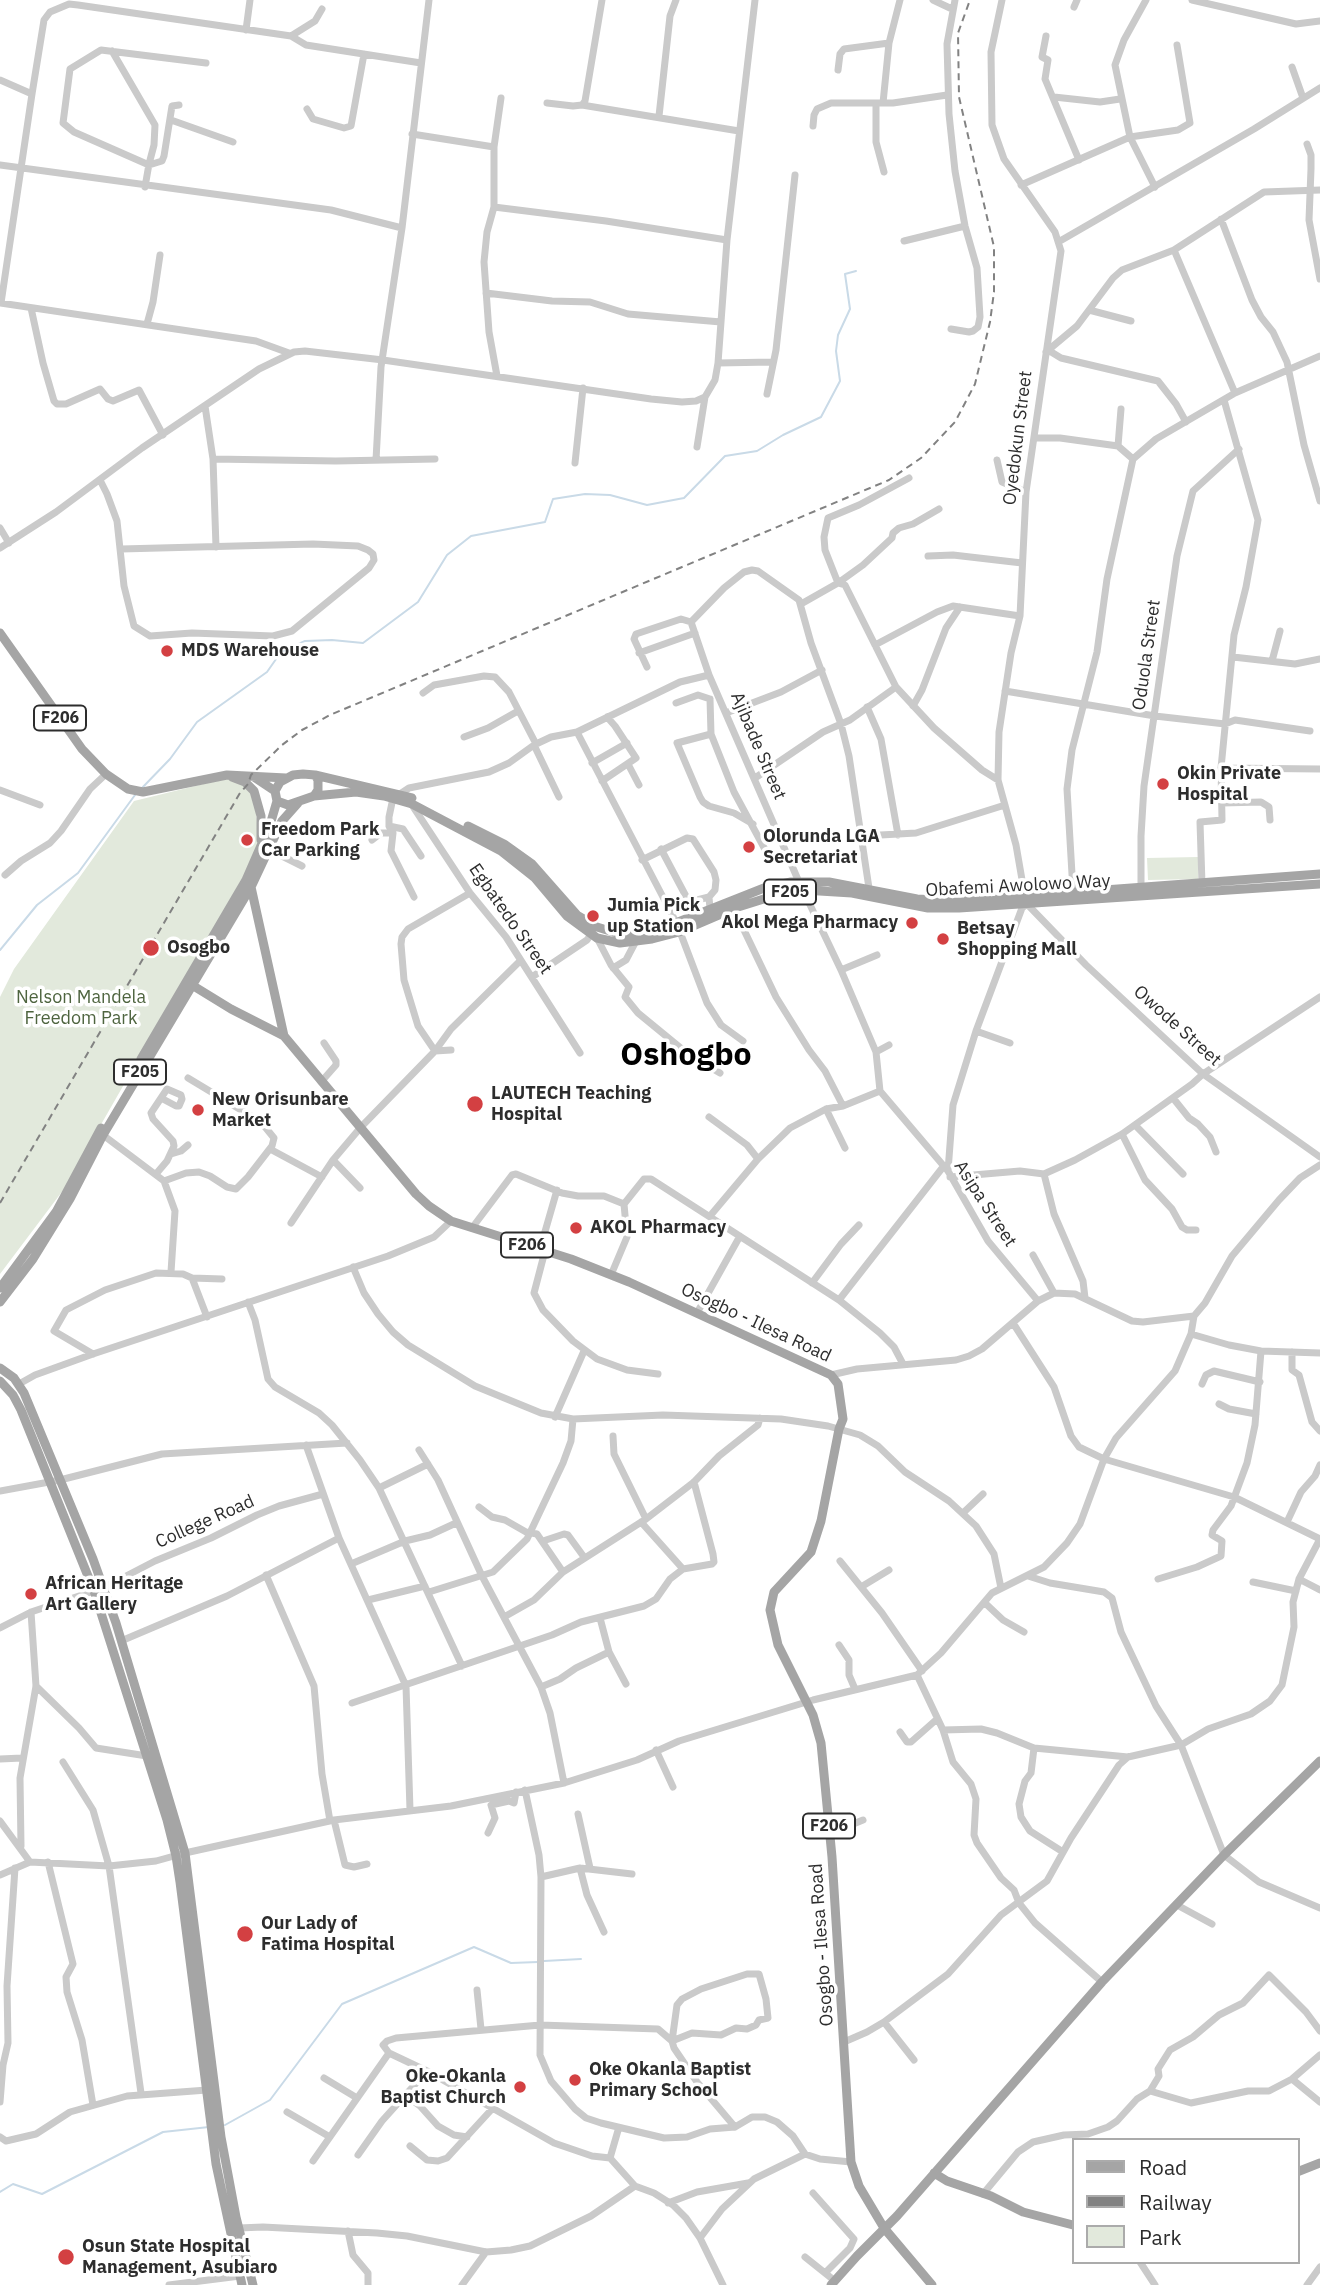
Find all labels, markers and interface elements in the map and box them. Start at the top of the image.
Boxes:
street label: Oyedokun Street [999,369,1037,507]
street label: Oduola Street [1129,598,1165,712]
place label: MDS Warehouse [181,640,319,662]
marker: MDS Warehouse [159,643,175,659]
street label: Ajibade Street [726,689,790,803]
road number: F206 [34,706,86,730]
place label: Okin Private Hospital [1177,763,1281,806]
marker: Okin Private Hospital [1155,776,1171,792]
place label: Freedom Park Car Parking [261,819,379,862]
place label: Olorunda LGA Secretariat [763,826,880,868]
marker: Freedom Park Car Parking [239,832,255,848]
marker: Olorunda LGA Secretariat [741,839,757,855]
street label: Egbatedo Street [464,859,556,979]
street label: Obafemi Awolowo Way [925,870,1111,902]
road number: F205 [764,880,816,904]
place label: Jumia Pick up Station [607,895,700,937]
marker: Jumia Pick up Station [585,908,601,924]
place label: Akol Mega Pharmacy [721,912,898,934]
marker: Akol Mega Pharmacy [904,915,920,931]
place label: Betsay Shopping Mall [957,918,1077,960]
marker: Betsay Shopping Mall [935,931,951,947]
place label: Osogbo [167,937,230,959]
marker: Osogbo [141,938,161,958]
street label: Owode Street [1129,981,1225,1071]
park label: Nelson Mandela Freedom Park [16,987,146,1030]
district label: Oshogbo [620,1037,752,1075]
road number: F205 [114,1060,166,1084]
place label: LAUTECH Teaching Hospital [491,1083,651,1126]
place label: New Orisunbare Market [212,1089,349,1132]
marker: LAUTECH Teaching Hospital [465,1094,485,1114]
marker: New Orisunbare Market [190,1102,206,1118]
street label: Asipa Street [949,1157,1021,1251]
place label: AKOL Pharmacy [590,1217,726,1239]
marker: AKOL Pharmacy [568,1220,584,1236]
road number: F206 [501,1232,553,1258]
street label: Osogbo - Ilesa Road [677,1279,835,1367]
street label: College Road [152,1491,258,1553]
place label: African Heritage Art Gallery [45,1573,183,1616]
marker: African Heritage Art Gallery [23,1586,39,1602]
road number: F206 [803,1814,855,1838]
street label: Osogbo - Ilesa Road [806,1863,838,2027]
place label: Our Lady of Fatima Hospital [261,1913,395,1955]
marker: Our Lady of Fatima Hospital [235,1924,255,1944]
place label: Oke Okanla Baptist Primary School [589,2059,751,2102]
place label: Oke-Okanla Baptist Church [380,2066,506,2108]
marker: Oke Okanla Baptist Primary School [567,2072,583,2088]
marker: Oke-Okanla Baptist Church [512,2079,528,2095]
legend [1072,2138,1299,2264]
text: Road [1139,2153,1187,2181]
text: Railway [1139,2188,1212,2216]
text: Park [1139,2223,1182,2251]
place label: Osun State Hospital Management, Asubiaro [82,2236,277,2278]
marker: Osun State Hospital Management, Asubiaro [56,2247,76,2267]

